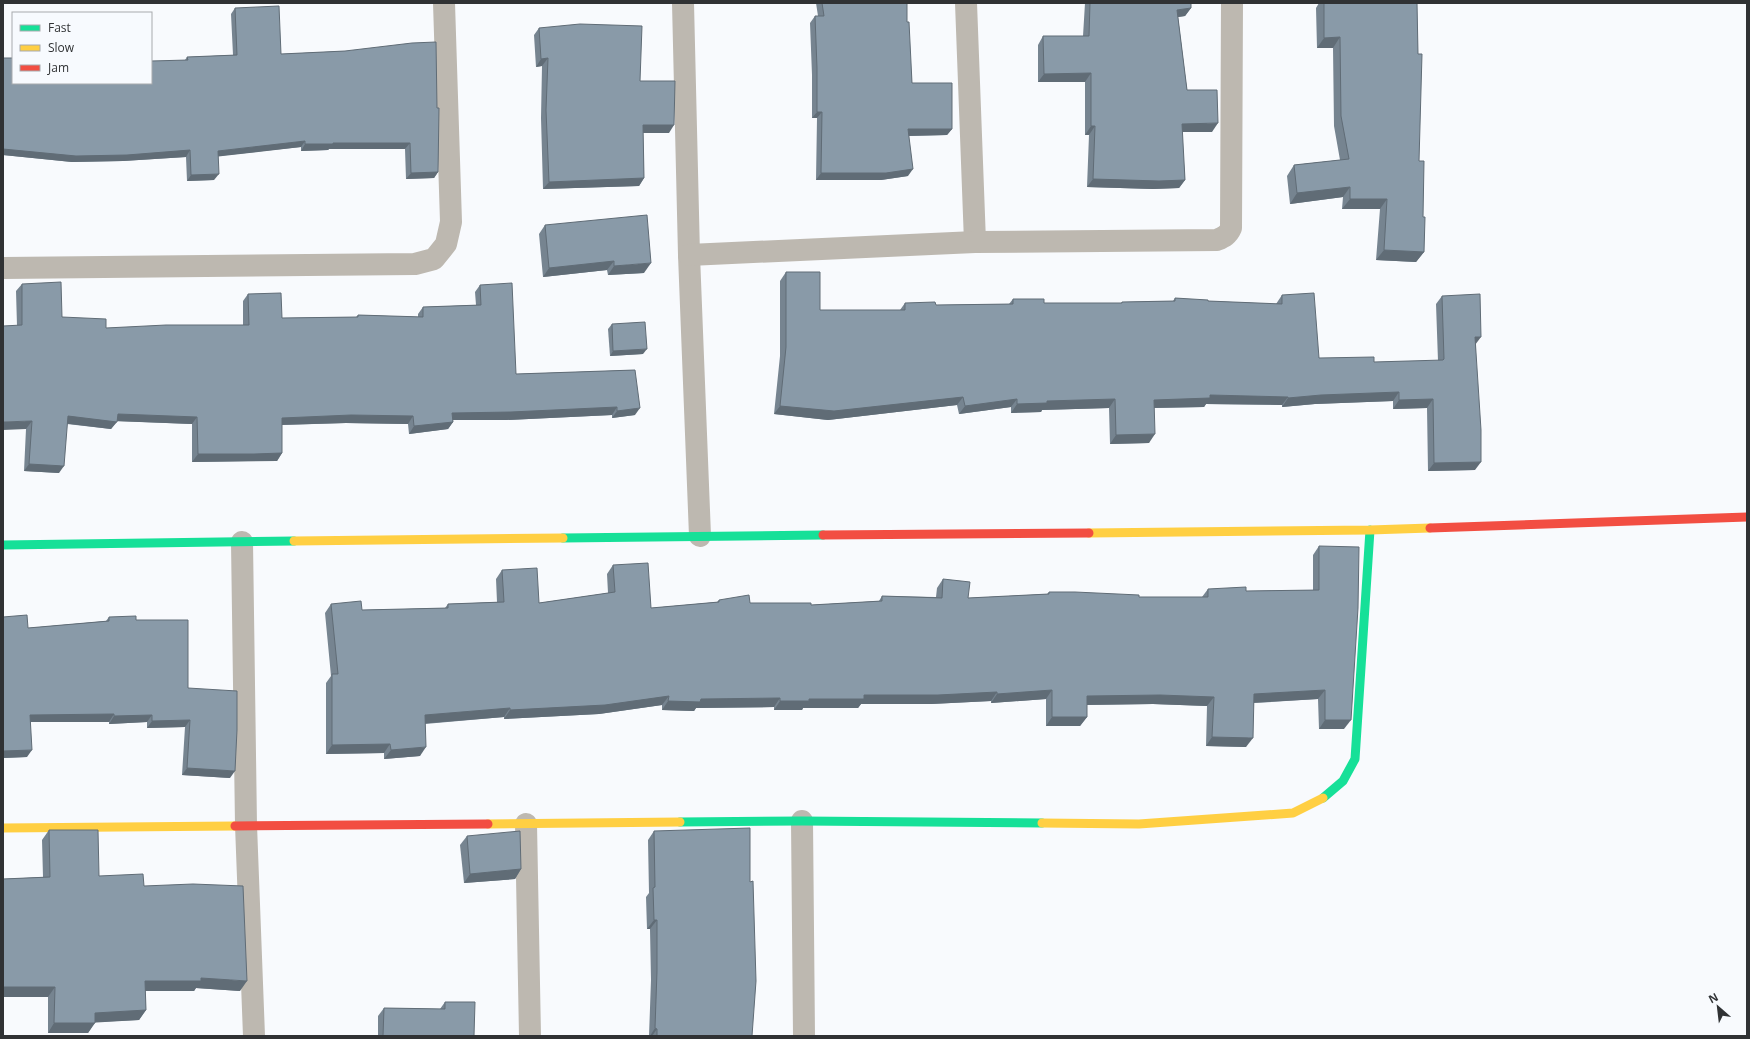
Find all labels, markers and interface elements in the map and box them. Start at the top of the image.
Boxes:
legend [12,12,152,84]
text: Fast [48,19,71,36]
text: Slow [48,39,75,56]
text: Jam [47,59,69,76]
north arrow [1698,987,1738,1027]
text: N [1706,989,1721,1006]

